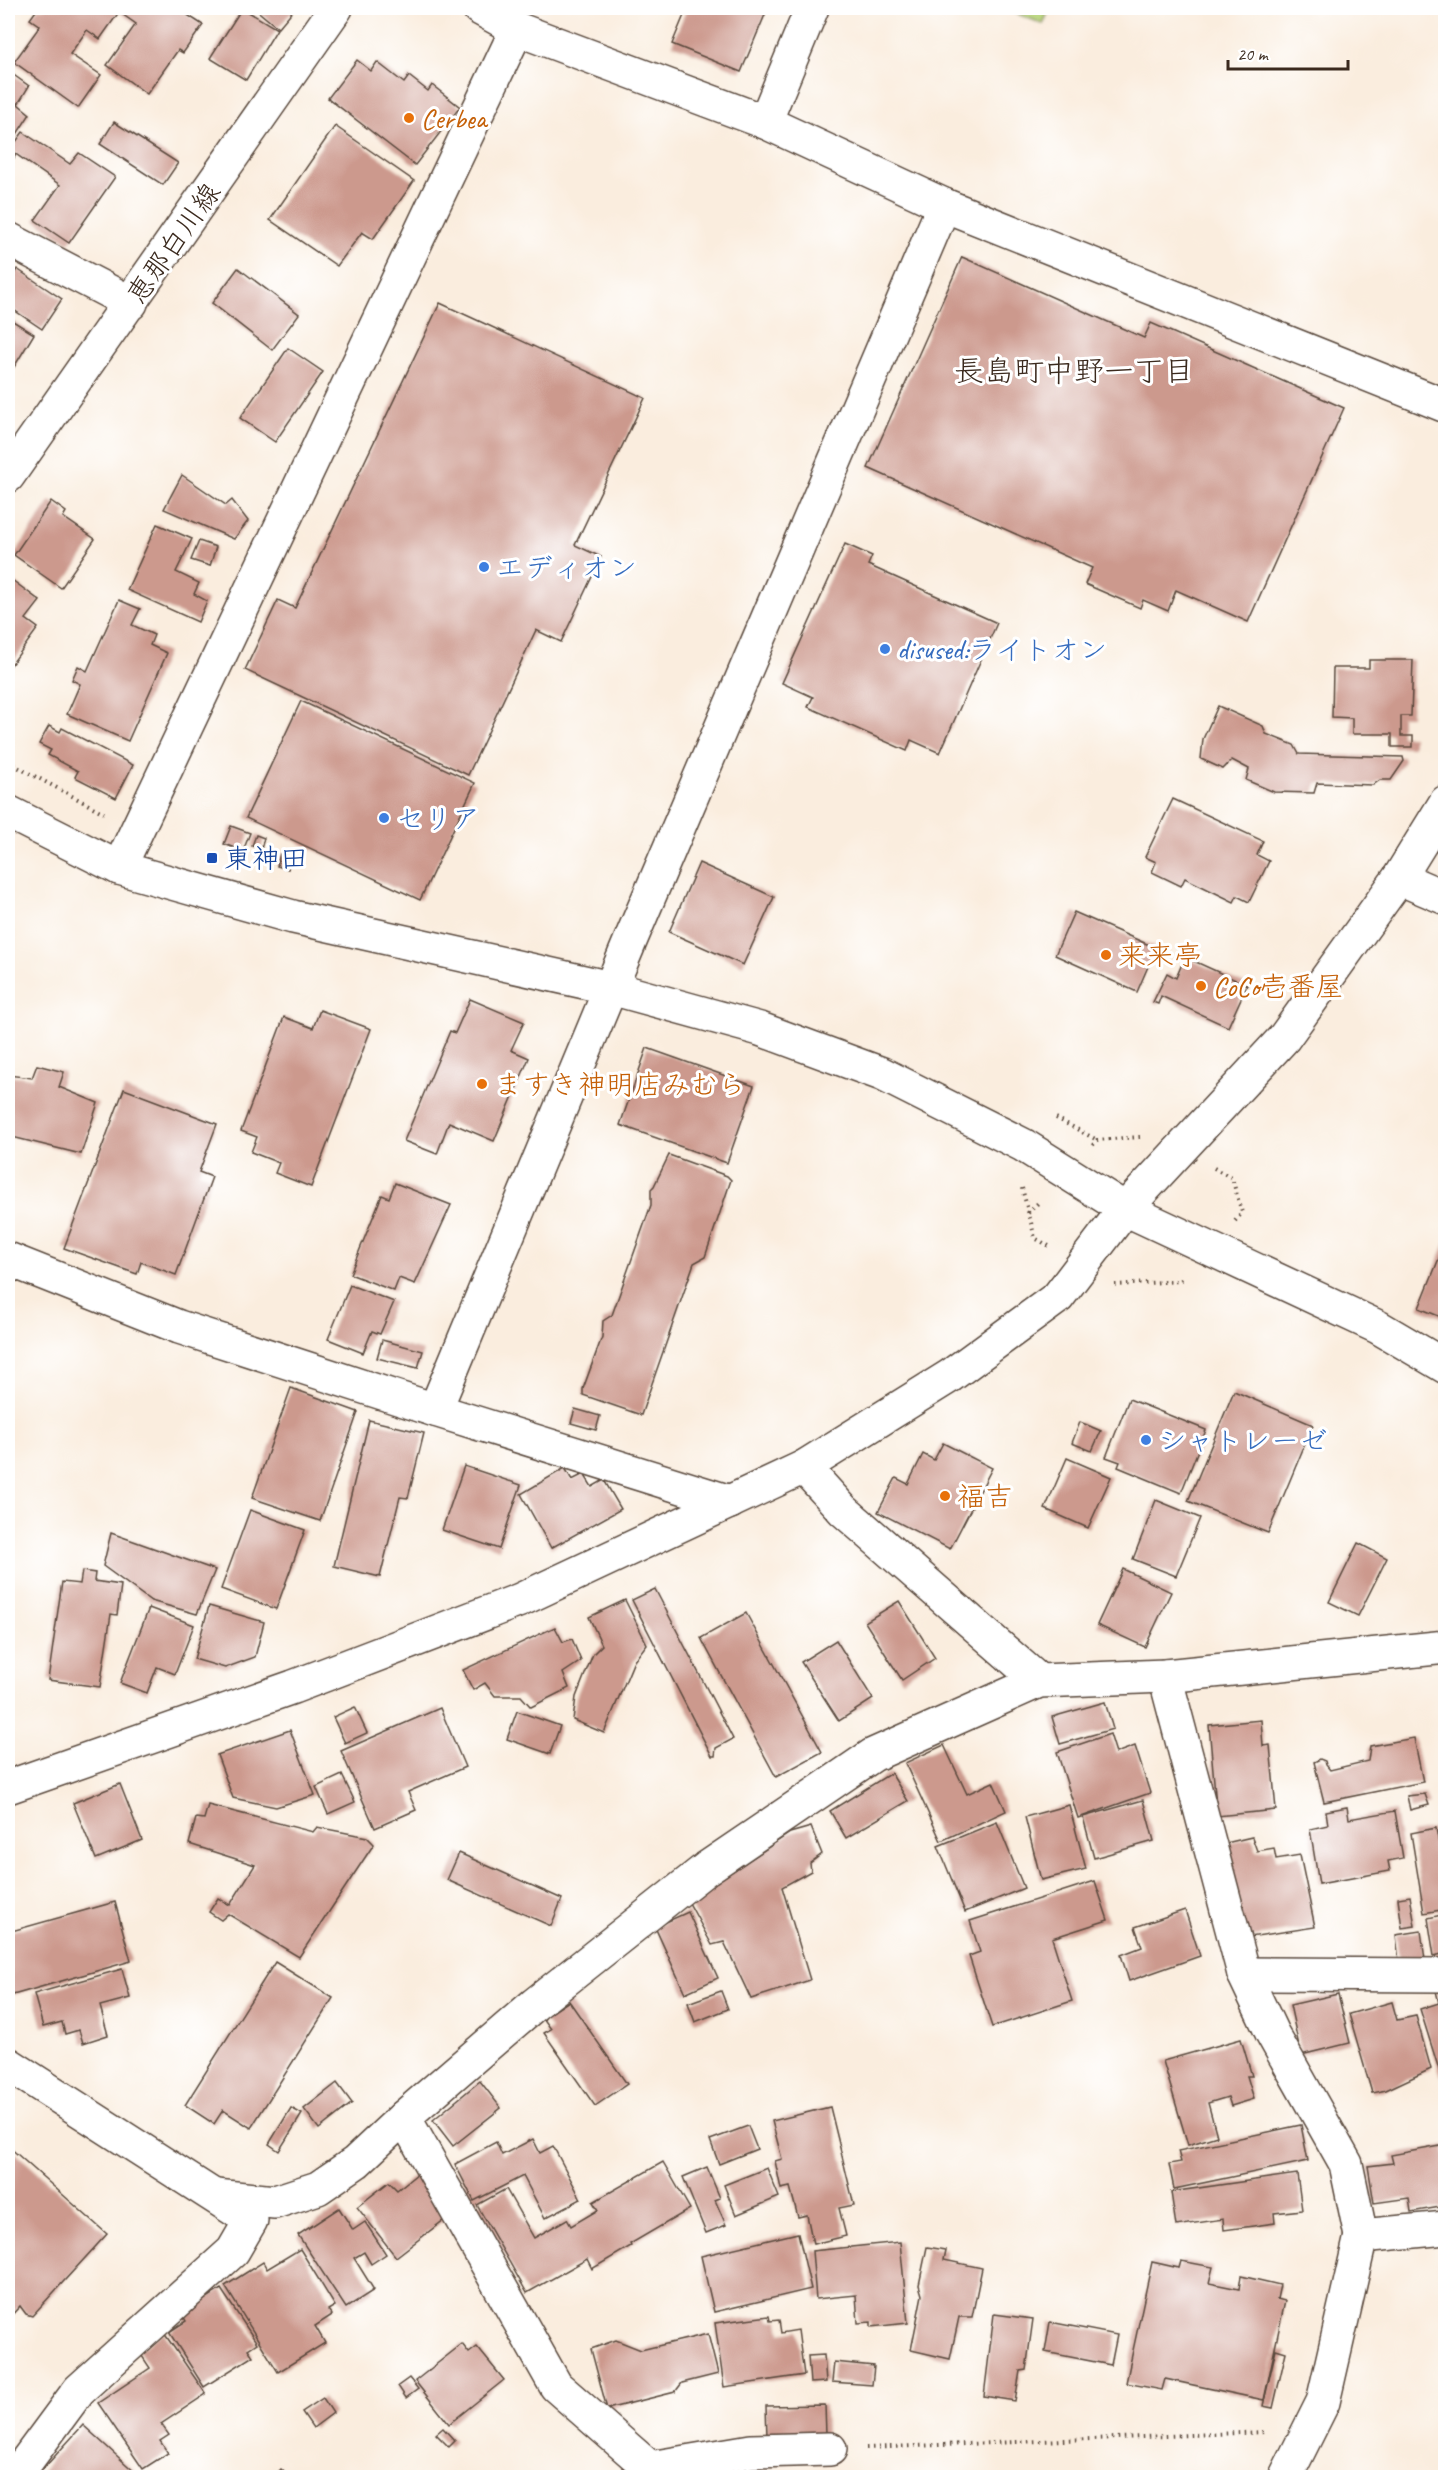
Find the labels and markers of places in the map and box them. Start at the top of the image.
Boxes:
place label: Cerbea [421,101,489,136]
marker: Cerbea [402,111,416,125]
place label: エディオン [496,550,637,585]
marker: エディオン [477,560,491,574]
place label: disused:ライトオン [897,632,1107,667]
marker: disused:ライトオン [878,642,892,656]
place label: セリア [396,801,480,836]
marker: セリア [377,811,391,825]
place label: 東神田 [224,841,308,876]
marker: 東神田 [205,851,219,865]
place label: 来来亭 [1118,938,1202,973]
marker: 来来亭 [1099,948,1113,962]
place label: CoCo壱番屋 [1213,969,1343,1004]
marker: CoCo壱番屋 [1194,979,1208,993]
place label: ますき神明店みむら [494,1067,746,1102]
marker: ますき神明店みむら [475,1077,489,1091]
place label: シャトレーゼ [1158,1423,1327,1458]
marker: シャトレーゼ [1139,1433,1153,1447]
place label: 福吉 [957,1479,1013,1514]
marker: 福吉 [938,1489,952,1503]

